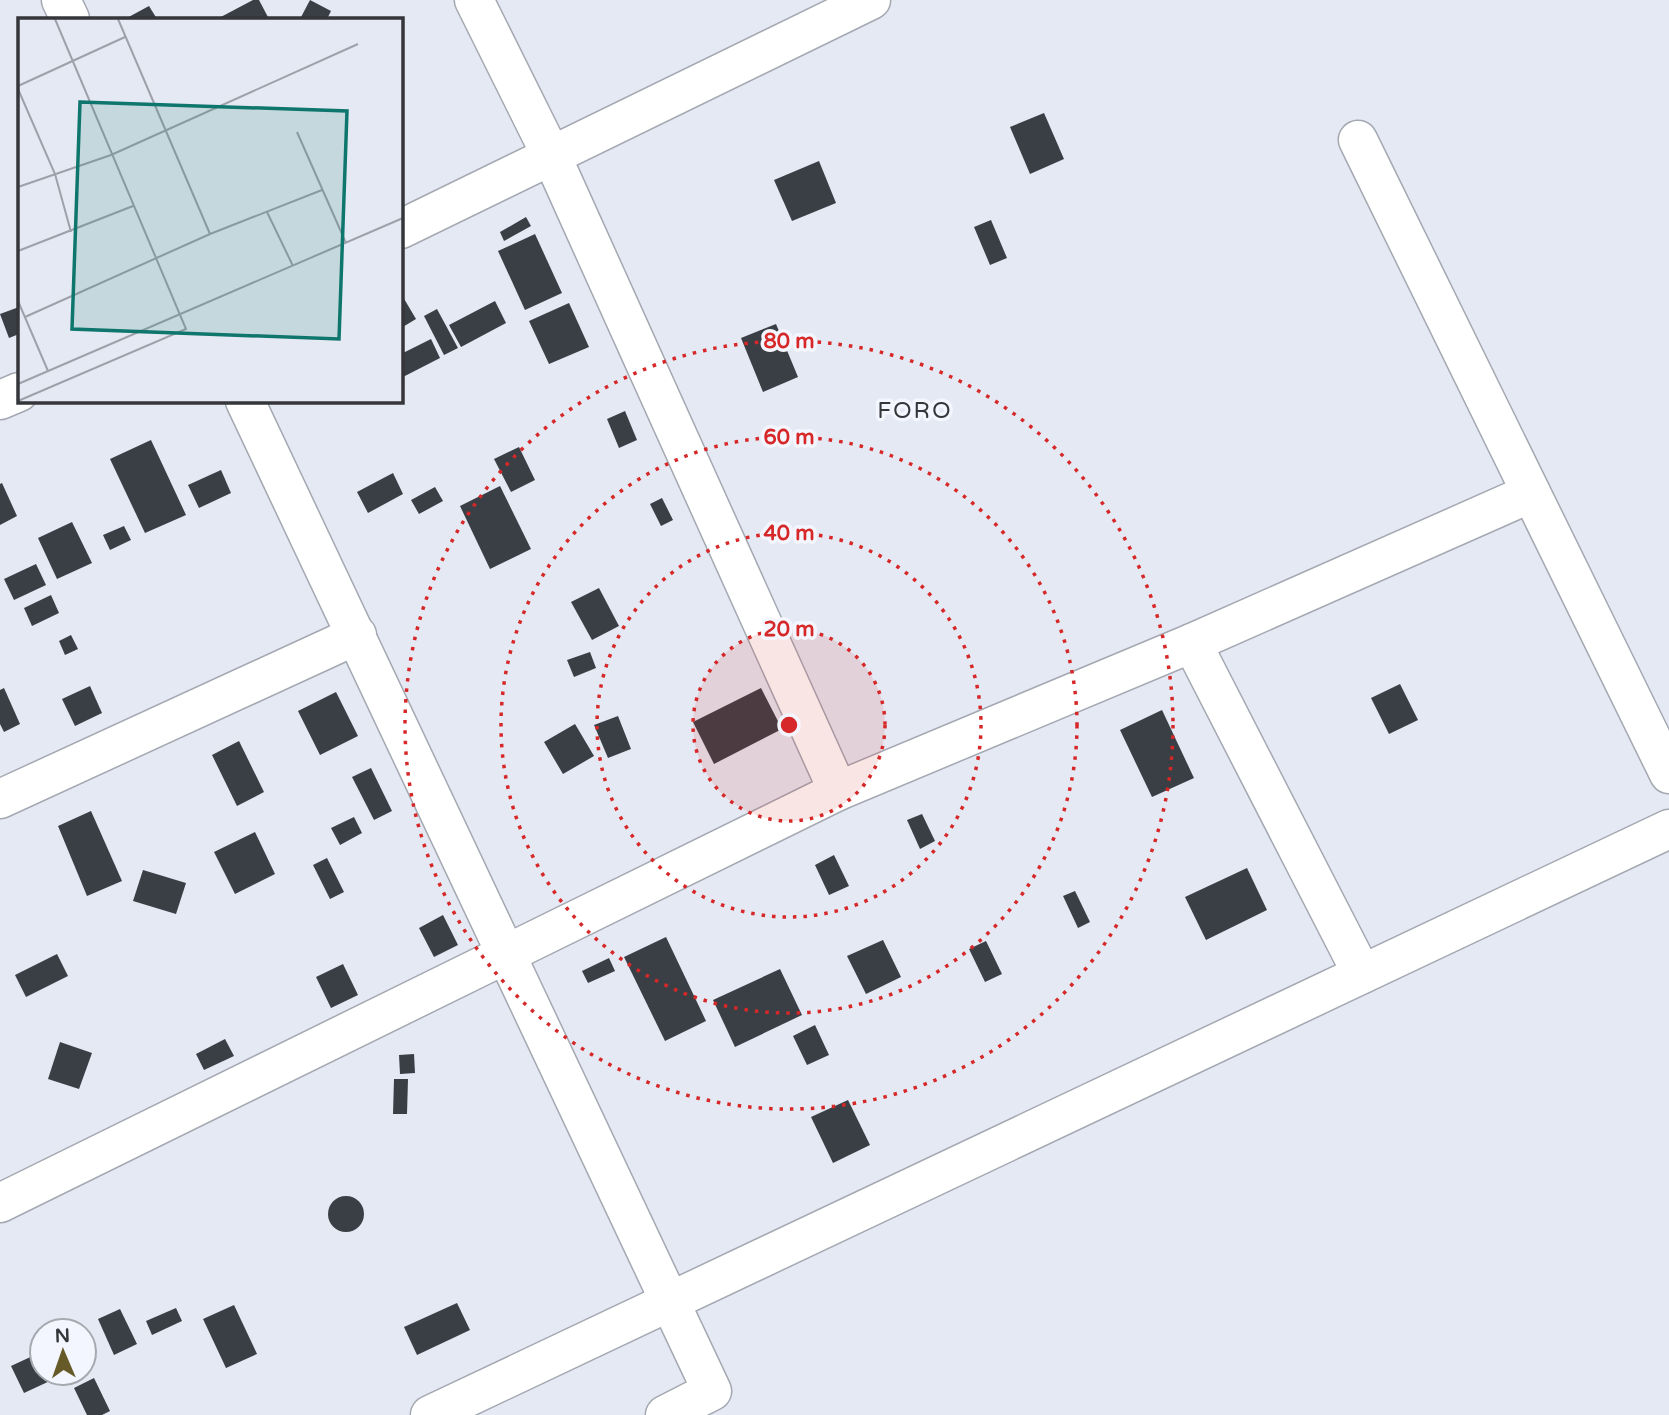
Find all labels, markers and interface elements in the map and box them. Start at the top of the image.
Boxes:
inset map [18,18,402,402]
text: 80 m [763,329,815,354]
district label: FORO [877,397,953,425]
text: 60 m [763,425,815,450]
text: 40 m [763,521,815,546]
text: 20 m [763,617,815,642]
centre of rings [777,713,801,737]
north arrow [28,1317,98,1387]
text: N [54,1325,70,1347]

